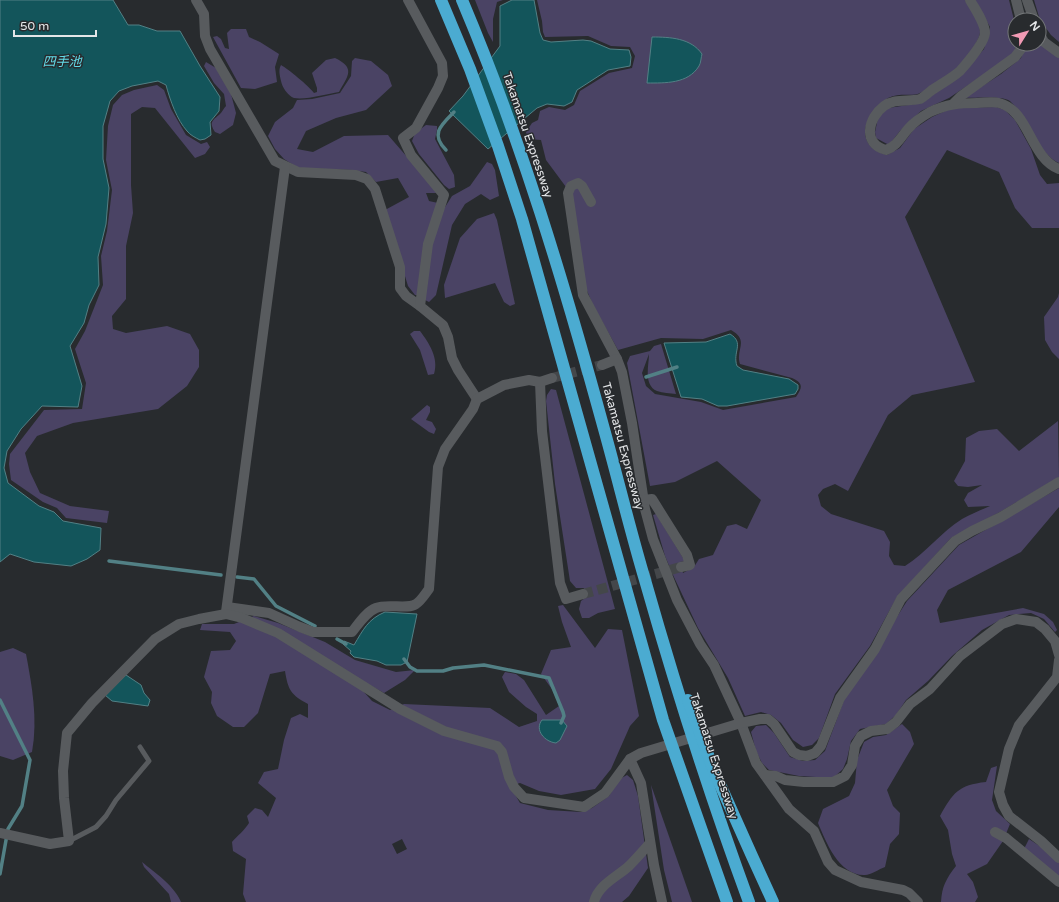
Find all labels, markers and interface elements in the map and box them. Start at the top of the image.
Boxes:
scale bar [14,12,96,38]
north arrow [1007,12,1047,52]
text: 50 m [20,19,49,33]
text: N [1027,19,1042,34]
water label: 四手池 [42,54,83,70]
street label: Takamatsu Expressway [500,71,556,200]
street label: Takamatsu Expressway [599,381,647,512]
street label: Takamatsu Expressway [687,691,741,821]

